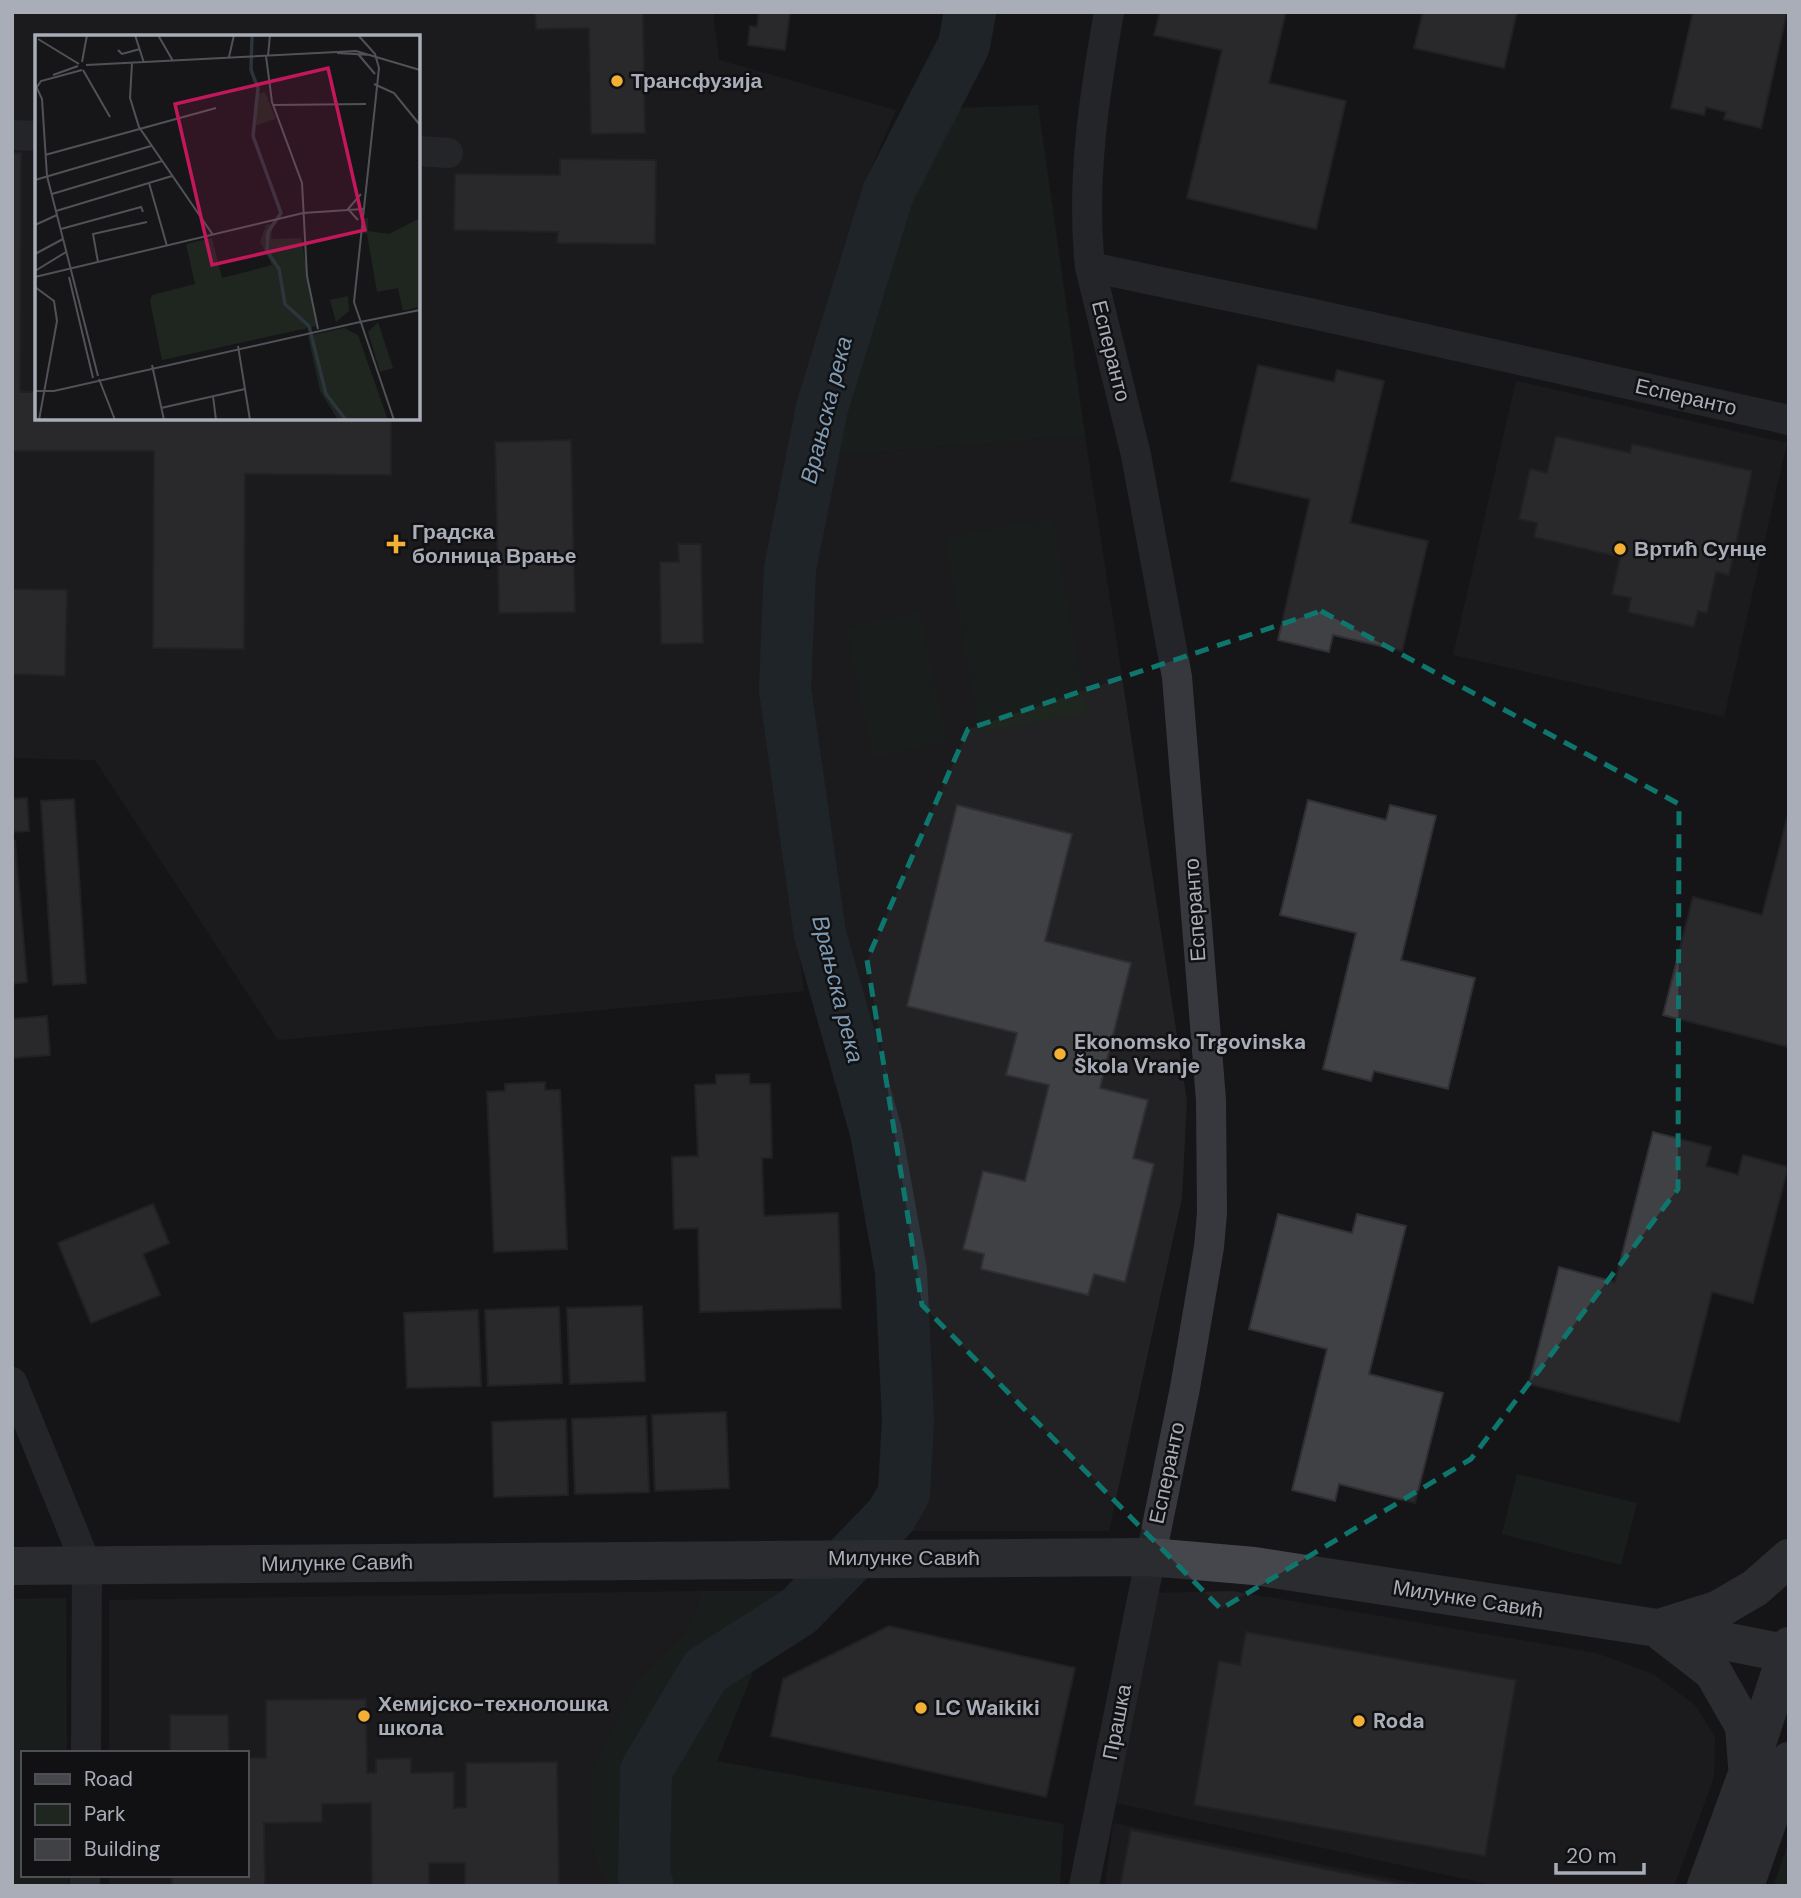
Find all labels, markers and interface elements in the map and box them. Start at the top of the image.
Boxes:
inset map [35,35,420,420]
place label: Трансфузија [631,67,763,95]
marker: Трансфузија [609,73,625,89]
street label: Есперанто [1085,297,1137,405]
water label: Врањска река [793,333,859,487]
street label: Есперанто [1633,372,1739,422]
place label: Градска болница Врање [412,518,576,570]
marker: Градска болница Врање [386,534,406,554]
place label: Вртић Сунце [1634,535,1767,563]
marker: Вртић Сунце [1612,541,1628,557]
street label: Есперанто [1177,857,1213,963]
water label: Врањска река [805,912,871,1066]
place label: Ekonomsko Trgovinska Škola Vranje [1074,1028,1306,1080]
marker: Ekonomsko Trgovinska Škola Vranje [1052,1046,1068,1062]
street label: Есперанто [1143,1420,1191,1526]
street label: Милунке Савић [828,1544,980,1572]
street label: Милунке Савић [261,1548,413,1578]
street label: Милунке Савић [1391,1573,1545,1625]
street label: Прашка [1096,1681,1138,1762]
place label: Хемијско-технолошка школа [378,1690,609,1742]
place label: LC Waikiki [935,1694,1040,1722]
marker: LC Waikiki [913,1700,929,1716]
place label: Roda [1373,1707,1425,1735]
marker: Хемијско-технолошка школа [356,1708,372,1724]
marker: Roda [1351,1713,1367,1729]
legend [21,1751,248,1877]
text: Road [84,1765,133,1793]
text: Park [84,1800,126,1828]
scale bar [1556,1832,1644,1876]
text: Building [84,1835,161,1863]
text: 20 m [1566,1842,1617,1870]

